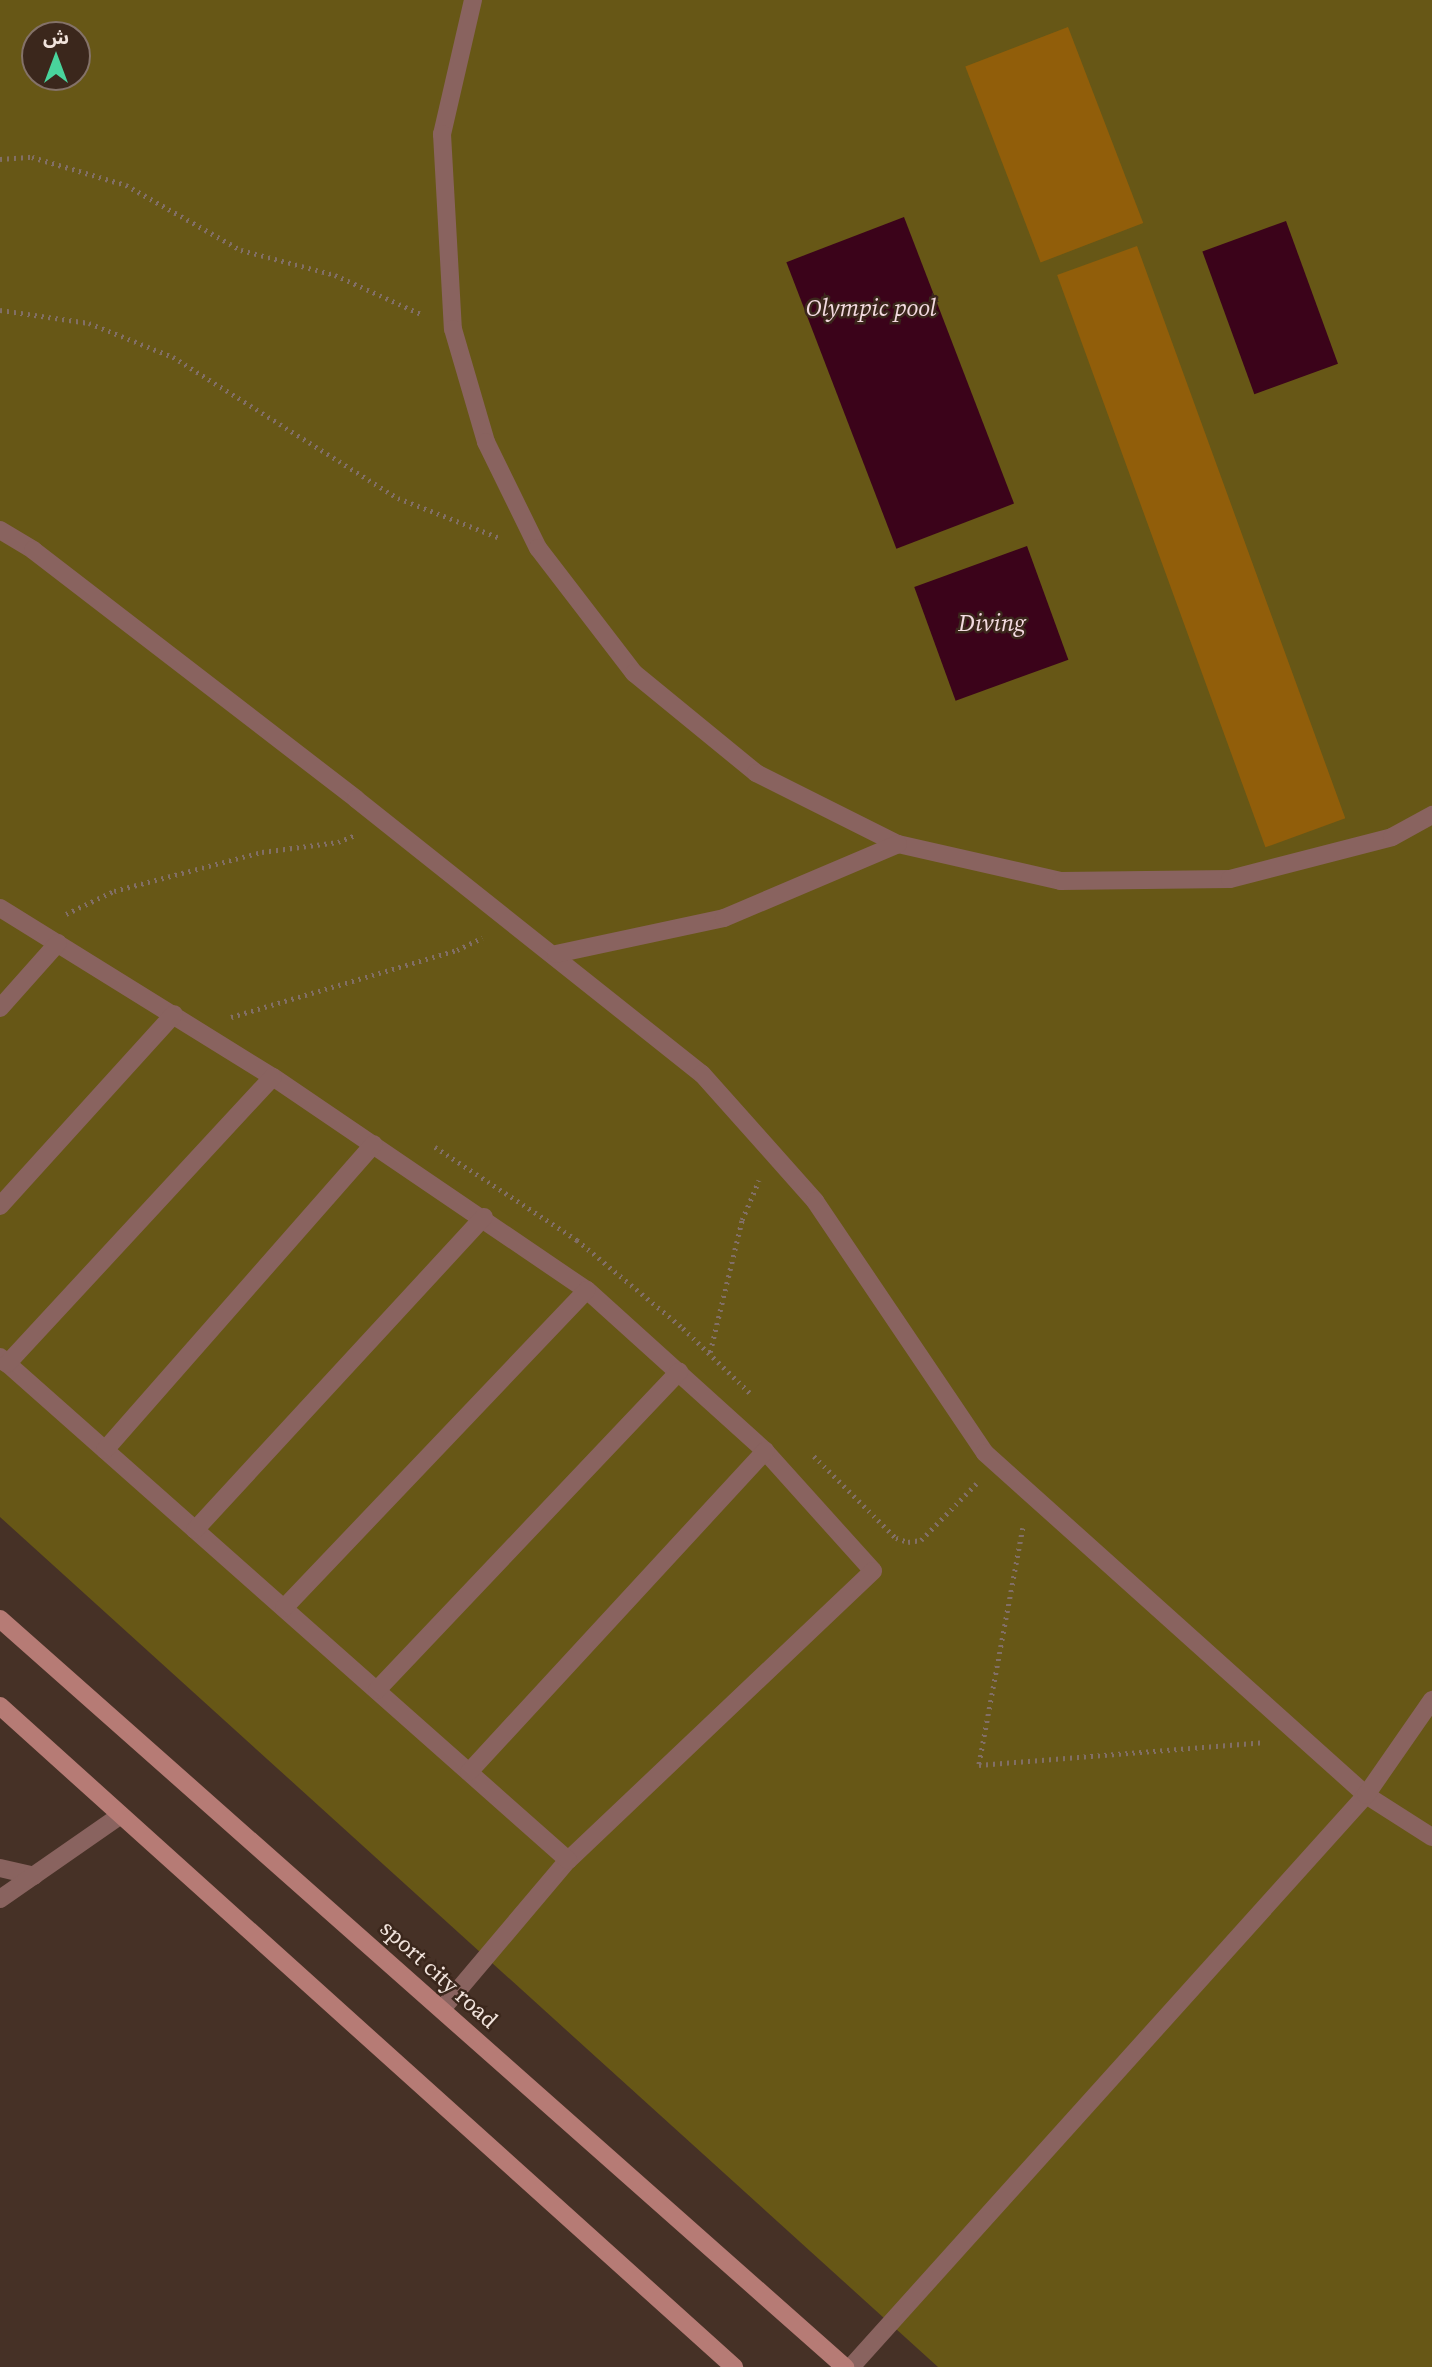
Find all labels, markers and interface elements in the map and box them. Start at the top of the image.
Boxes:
north arrow [21,21,91,91]
text: ش [43,24,69,50]
water label: Olympic pool [806,294,936,322]
water label: Diving [958,609,1026,637]
street label: sport city road [375,1914,503,2034]

